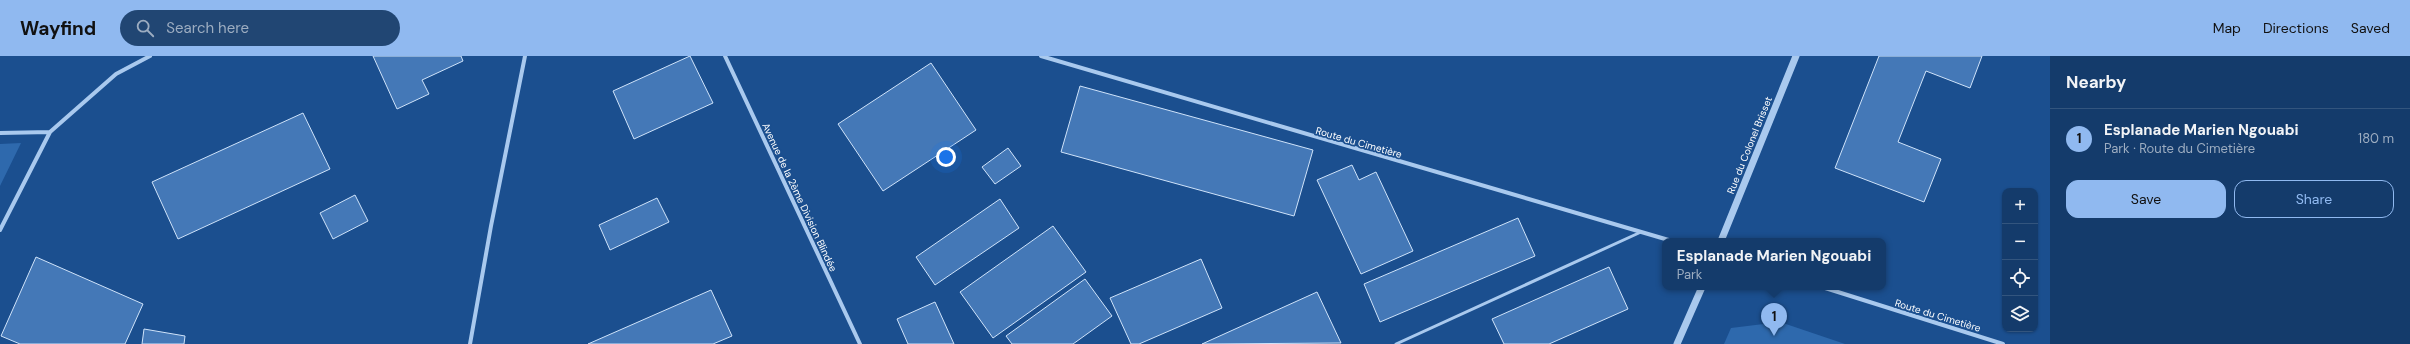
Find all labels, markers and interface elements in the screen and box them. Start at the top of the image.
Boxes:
search box [120,10,400,46]
text: Wayfind [20,16,96,41]
icon: search [134,17,156,39]
text: Search here [166,18,249,38]
text: Map [2213,19,2241,37]
text: Directions [2263,19,2329,37]
text: Saved [2351,19,2390,37]
text: Nearby [2066,71,2126,93]
street label: Rue du Colonel Brisset [1724,95,1775,196]
text: Esplanade Marien Ngouabi [2104,120,2299,140]
street label: Avenue de la 2ème Division Blindée [759,121,840,274]
street label: Route du Cimetière [1314,124,1404,161]
text: 1 [2077,130,2081,147]
text: 180 m [2358,130,2394,147]
text: Park · Route du Cimetière [2104,140,2255,157]
your location [936,147,956,167]
button: Save [2066,180,2226,218]
button: Share [2234,180,2394,218]
map controls [2002,188,2038,332]
button: + [2002,188,2038,224]
button: − [2002,224,2038,260]
popup [1662,238,1886,290]
text: Esplanade Marien Ngouabi [1677,246,1871,266]
button: locate [2002,260,2038,296]
text: Park [1677,266,1702,283]
street label: Route du Cimetière [1893,296,1983,335]
button: layers [2002,296,2038,332]
pin: 1 [1761,303,1787,336]

